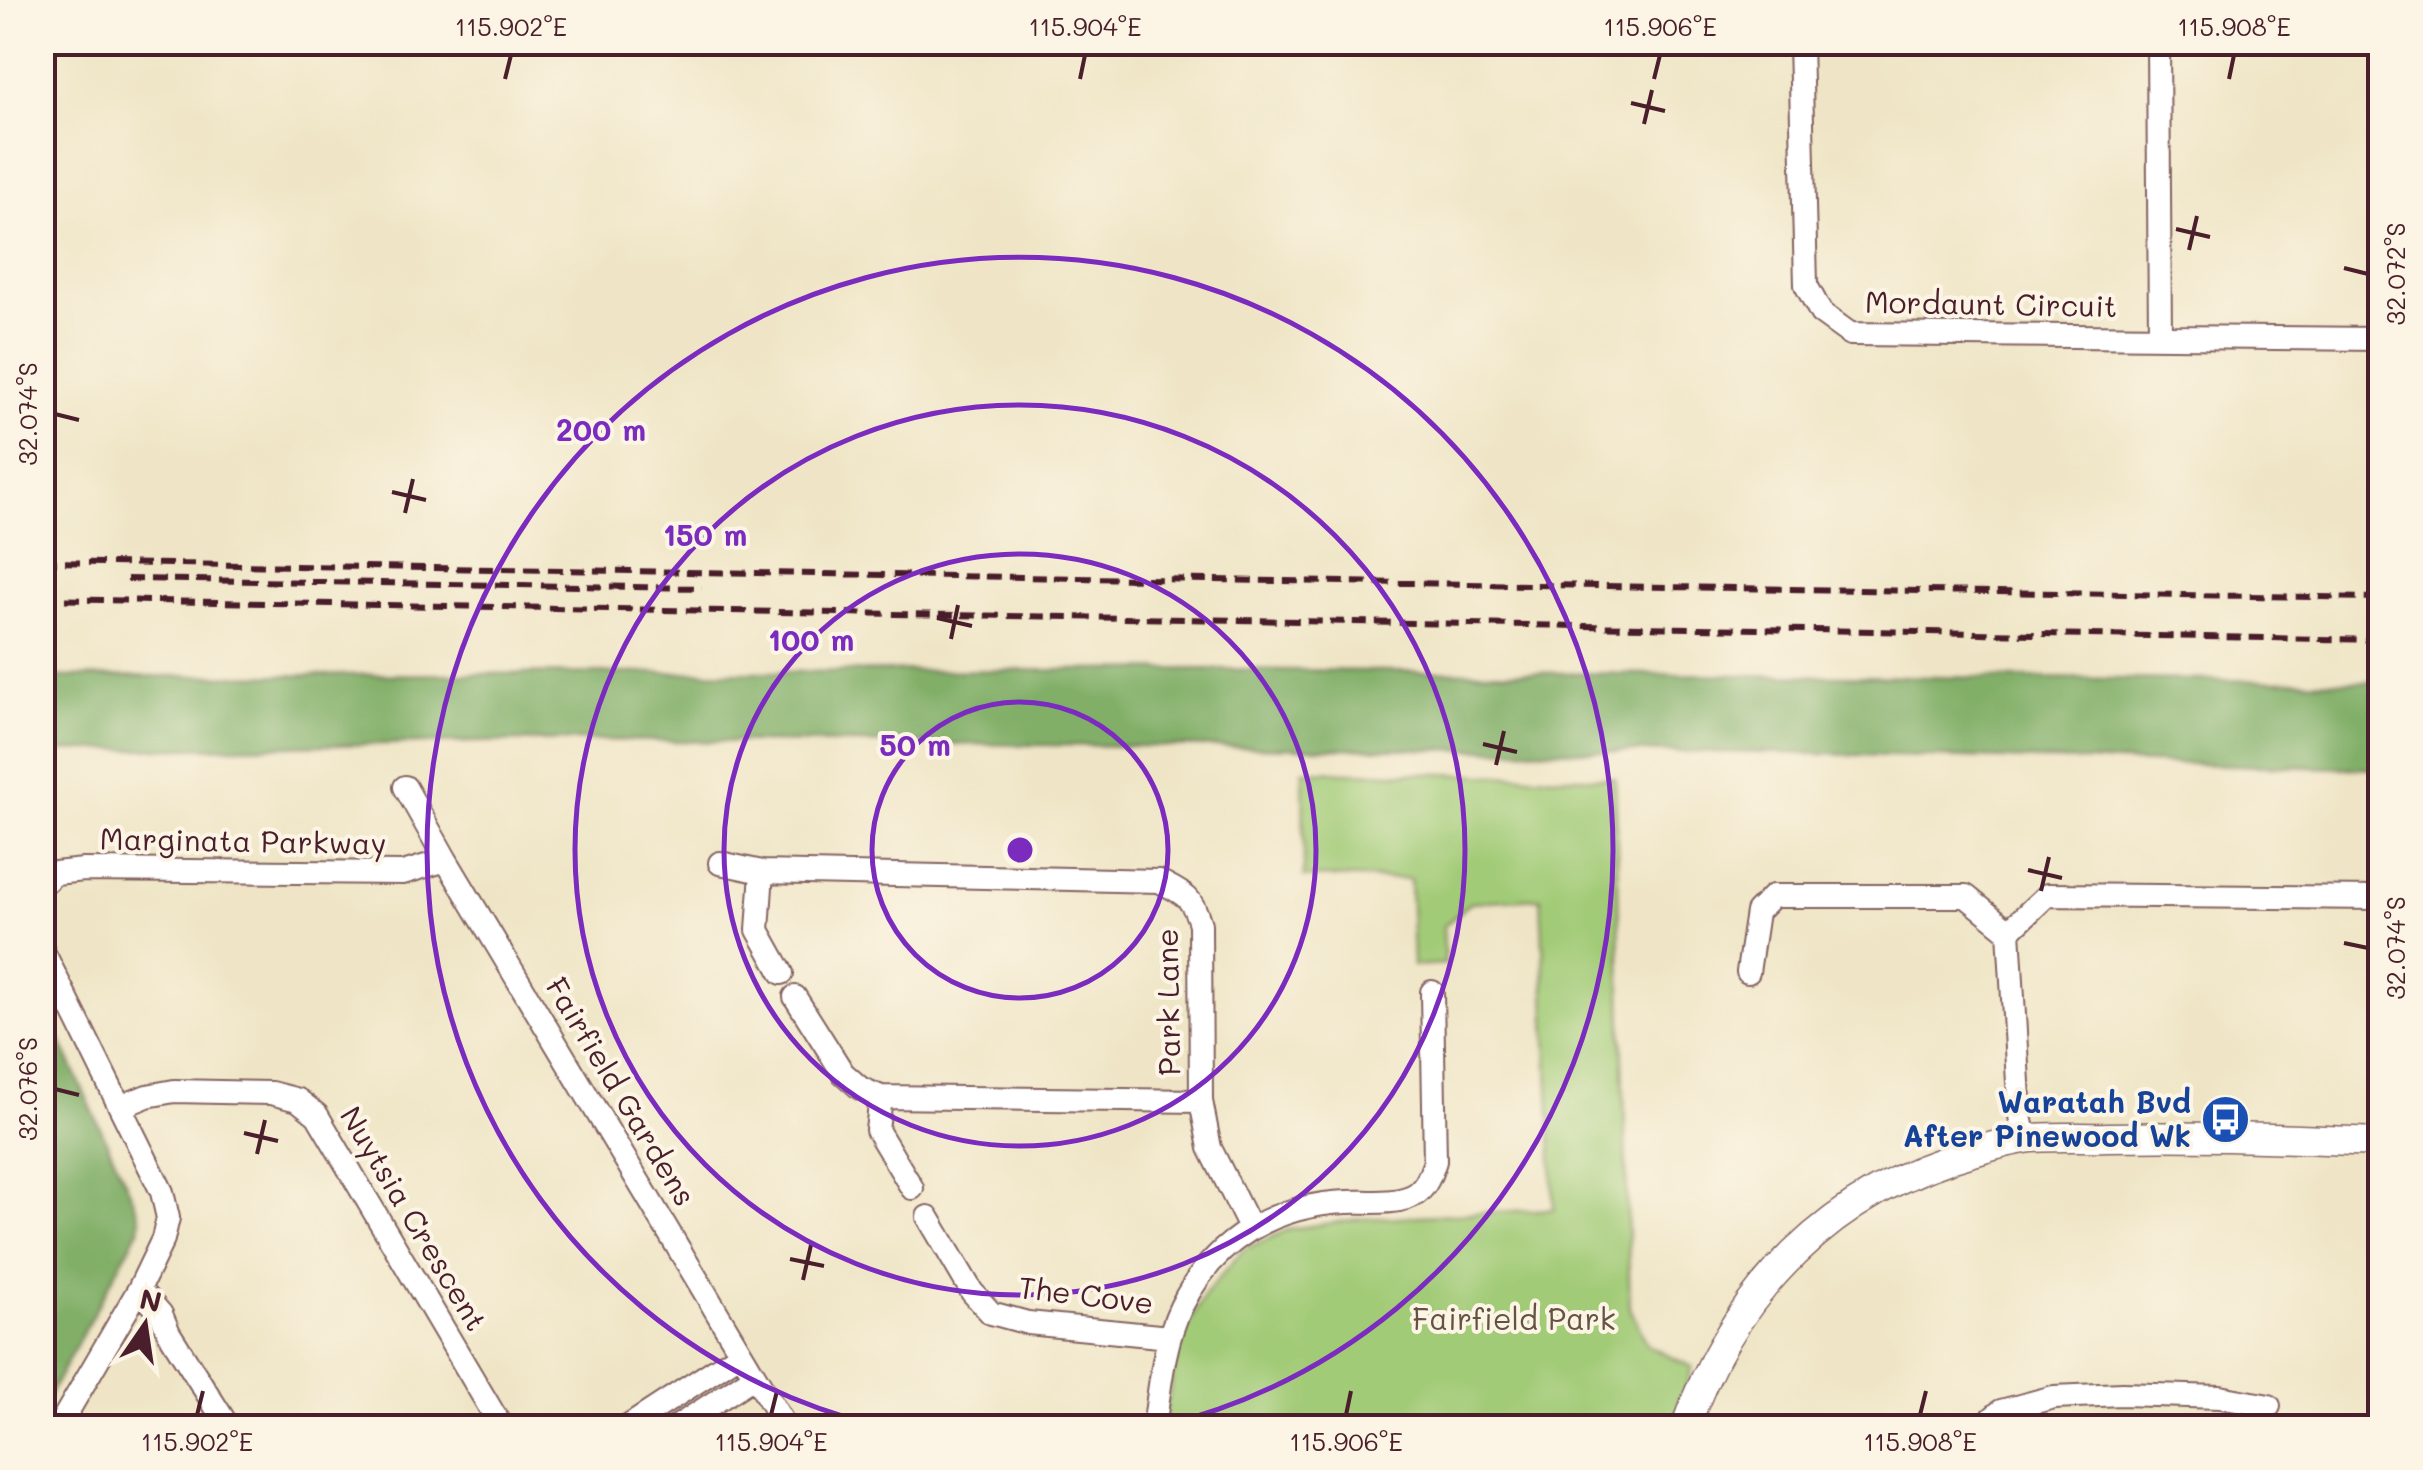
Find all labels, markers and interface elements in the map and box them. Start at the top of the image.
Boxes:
text: 115.902°E [455,10,567,42]
text: 115.904°E [1028,10,1142,42]
text: 115.906°E [1603,10,1717,42]
text: 115.908°E [2177,10,2291,42]
text: 32.072°S [2379,223,2411,325]
street label: Mordaunt Circuit [1865,281,2118,325]
text: 32.074°S [11,362,43,466]
text: 200 m [556,409,646,449]
text: 150 m [663,514,747,554]
text: 100 m [768,619,854,659]
text: 50 m [879,724,951,764]
street label: Marginata Parkway [99,818,387,862]
centre of rings [1002,832,1038,868]
text: 32.074°S [2379,896,2411,1000]
street label: Park Lane [1146,928,1188,1076]
street label: Fairfield Gardens [538,969,706,1213]
text: 32.076°S [11,1037,43,1141]
place label: Waratah Bvd After Pinewood Wk [1903,1081,2191,1155]
bus stop icon: Waratah Bvd After Pinewood Wk [2200,1094,2252,1146]
street label: Nuytsia Crescent [332,1098,498,1338]
street label: The Cove [1017,1266,1156,1322]
north arrow [95,1275,195,1375]
text: N [136,1280,165,1320]
park label: Fairfield Park [1412,1298,1616,1338]
text: 115.902°E [141,1425,253,1457]
text: 115.904°E [714,1425,828,1457]
text: 115.906°E [1289,1425,1403,1457]
text: 115.908°E [1863,1425,1977,1457]

